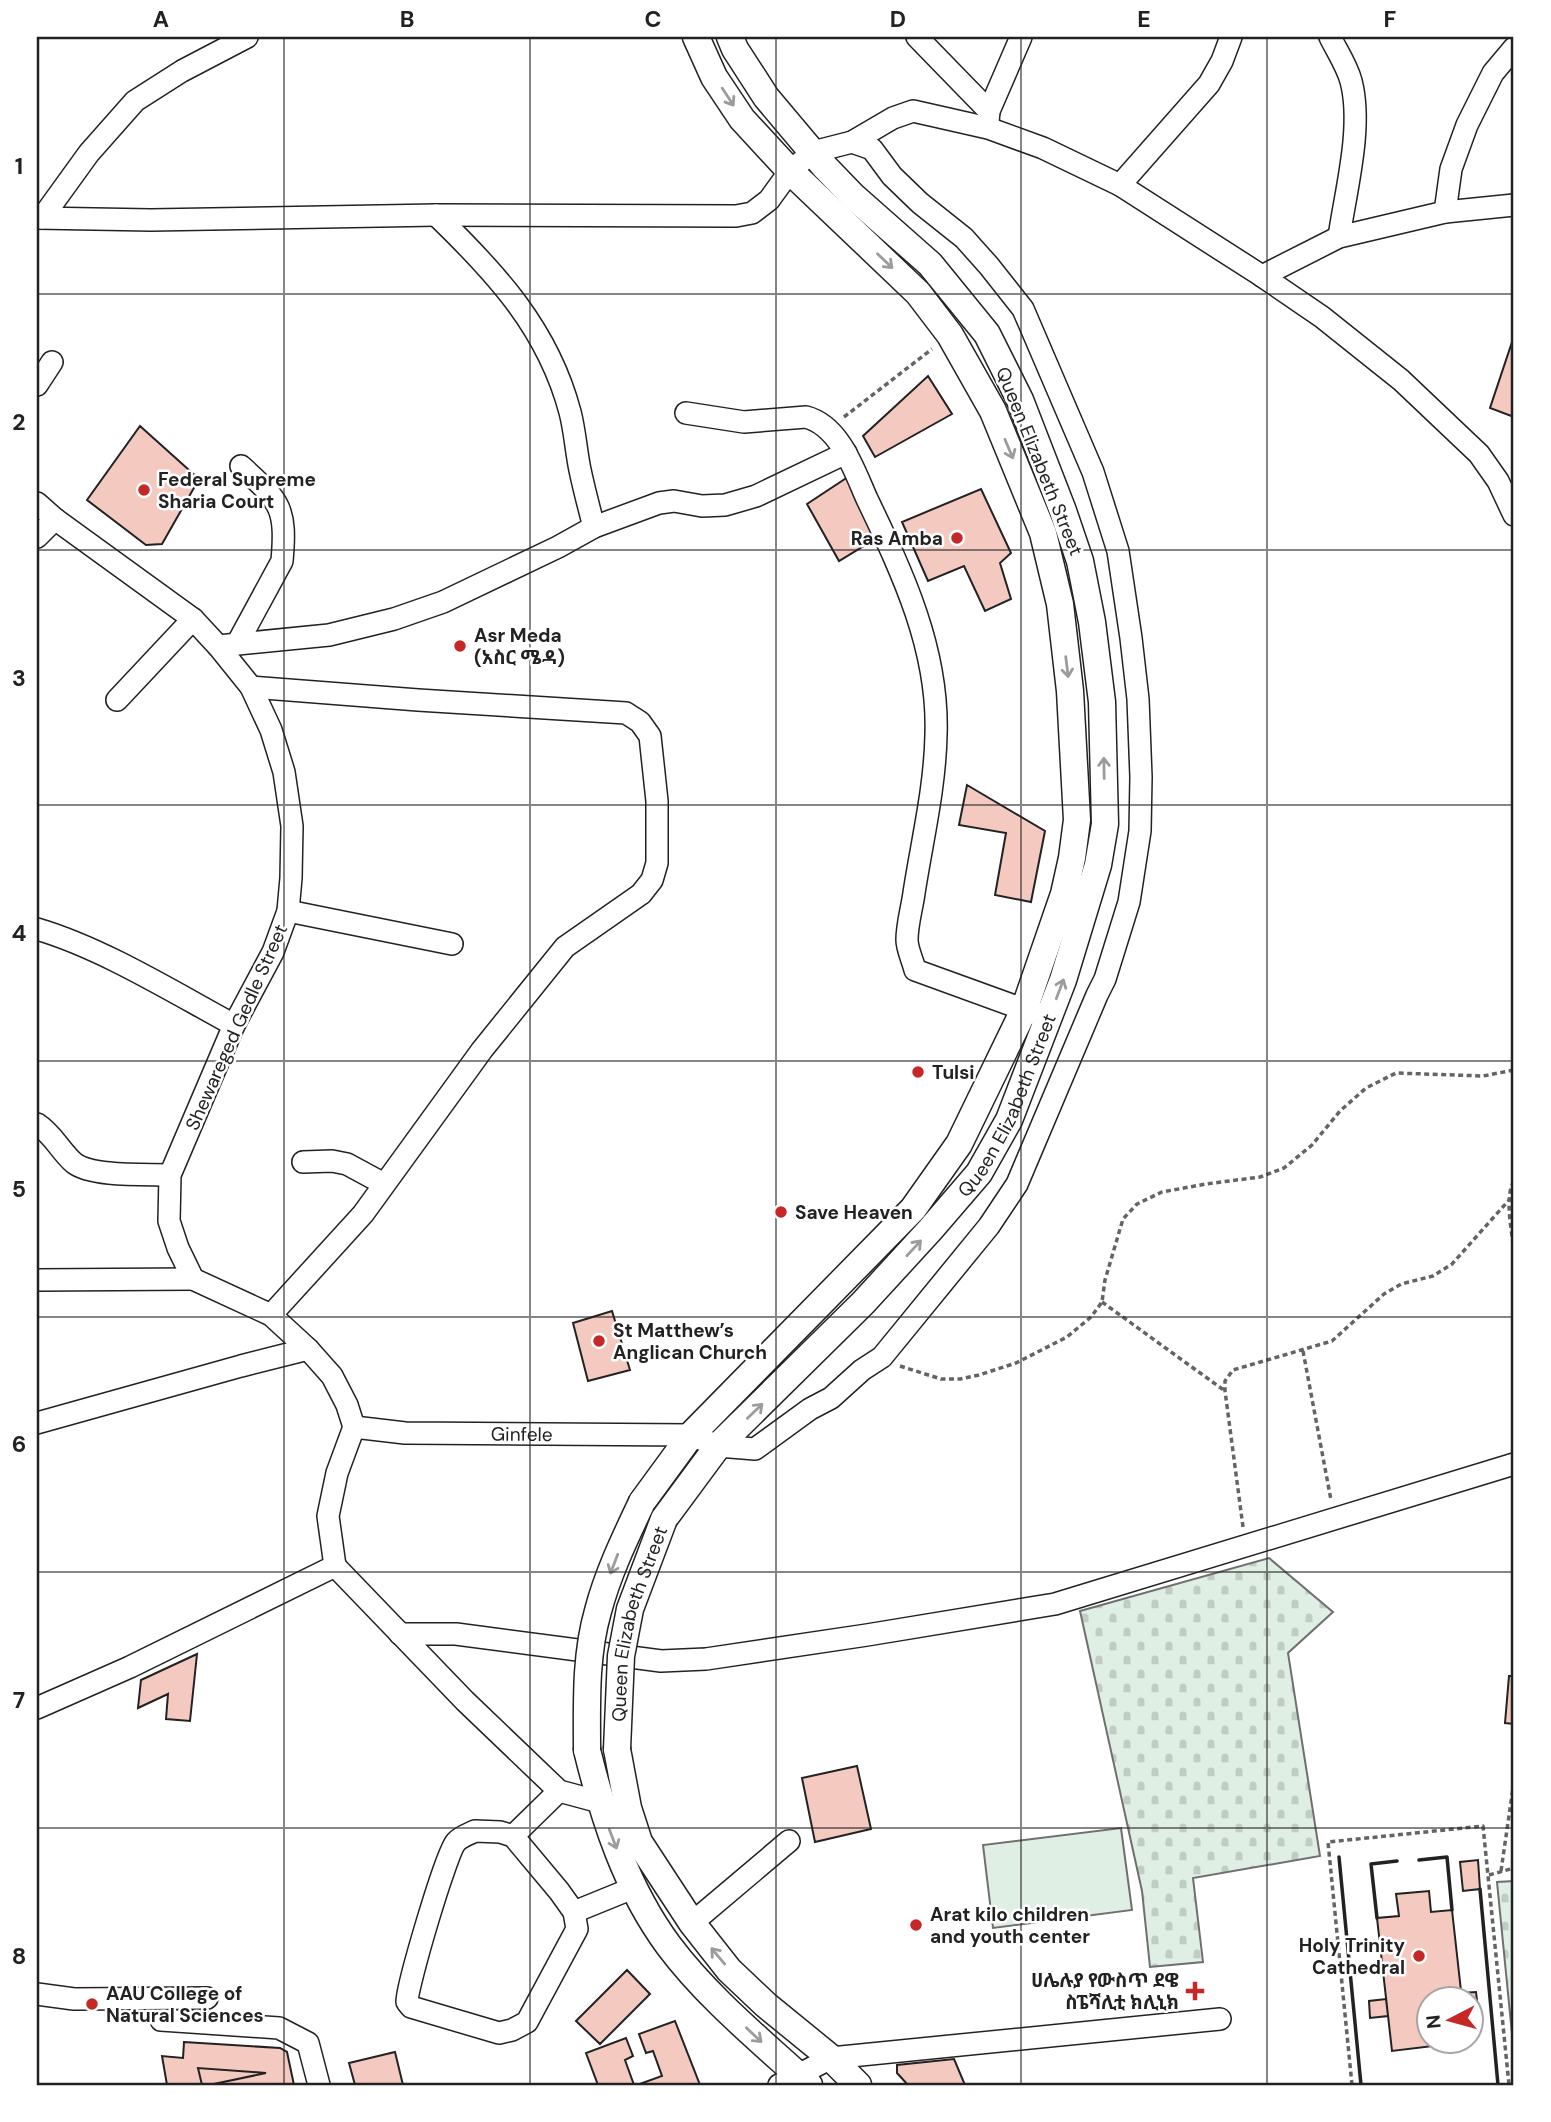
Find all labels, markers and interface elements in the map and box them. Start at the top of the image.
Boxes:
text: A [153,4,169,34]
text: B [400,4,414,34]
text: C [645,4,661,34]
text: D [890,4,906,34]
text: E [1137,4,1151,34]
text: F [1384,4,1397,34]
one-way arrow [720,87,735,106]
text: 1 [15,151,23,181]
one-way arrow [876,253,893,270]
street label: Queen Elizabeth Street [990,363,1089,559]
text: 2 [12,407,26,437]
one-way arrow [1003,438,1016,459]
place label: Federal Supreme Sharia Court [158,467,316,514]
marker: Federal Supreme Sharia Court [136,482,152,498]
place label: Ras Amba [851,526,943,551]
marker: Ras Amba [949,530,965,546]
place label: Asr Meda (አስር ሜዳ) [474,623,565,670]
marker: Asr Meda (አስር ሜዳ) [452,638,468,654]
one-way arrow [1061,656,1074,678]
text: 3 [12,663,26,693]
one-way arrow [1097,756,1111,779]
text: 4 [12,918,27,948]
street label: Shewareged Gedle Street [180,920,293,1134]
one-way arrow [1054,978,1067,1000]
street label: Queen Elizabeth Street [952,1010,1062,1202]
place label: Tulsi [932,1060,974,1085]
marker: Tulsi [910,1064,926,1080]
text: 5 [12,1174,26,1204]
place label: Save Heaven [795,1200,913,1225]
marker: Save Heaven [773,1204,789,1220]
one-way arrow [905,1240,922,1257]
place label: St Matthew’s Anglican Church [613,1318,767,1365]
marker: St Matthew’s Anglican Church [591,1333,607,1349]
one-way arrow [746,1402,763,1419]
street label: Ginfele [491,1422,553,1447]
text: 6 [12,1429,26,1459]
street label: Queen Elizabeth Street [606,1523,673,1722]
one-way arrow [606,1553,619,1575]
text: 7 [13,1685,25,1715]
one-way arrow [608,1827,621,1849]
place label: Arat kilo children and youth center [930,1902,1090,1949]
marker: Arat kilo children and youth center [908,1917,924,1933]
place label: Holy Trinity Cathedral [1299,1933,1406,1980]
text: 8 [12,1941,26,1971]
one-way arrow [710,1948,726,1966]
marker: Holy Trinity Cathedral [1411,1948,1427,1964]
place label: ሀሌሉያ የውስጥ ደዌ ስፔሻሊቲ ክሊኒክ [1031,1968,1179,2015]
place label: AAU College of Natural Sciences [106,1981,264,2028]
marker: ሀሌሉያ የውስጥ ደዌ ስፔሻሊቲ ክሊኒክ [1185,1981,1205,2001]
north arrow [1414,1986,1484,2056]
marker: AAU College of Natural Sciences [84,1996,100,2012]
text: N [1420,2014,1447,2030]
one-way arrow [745,2026,762,2043]

